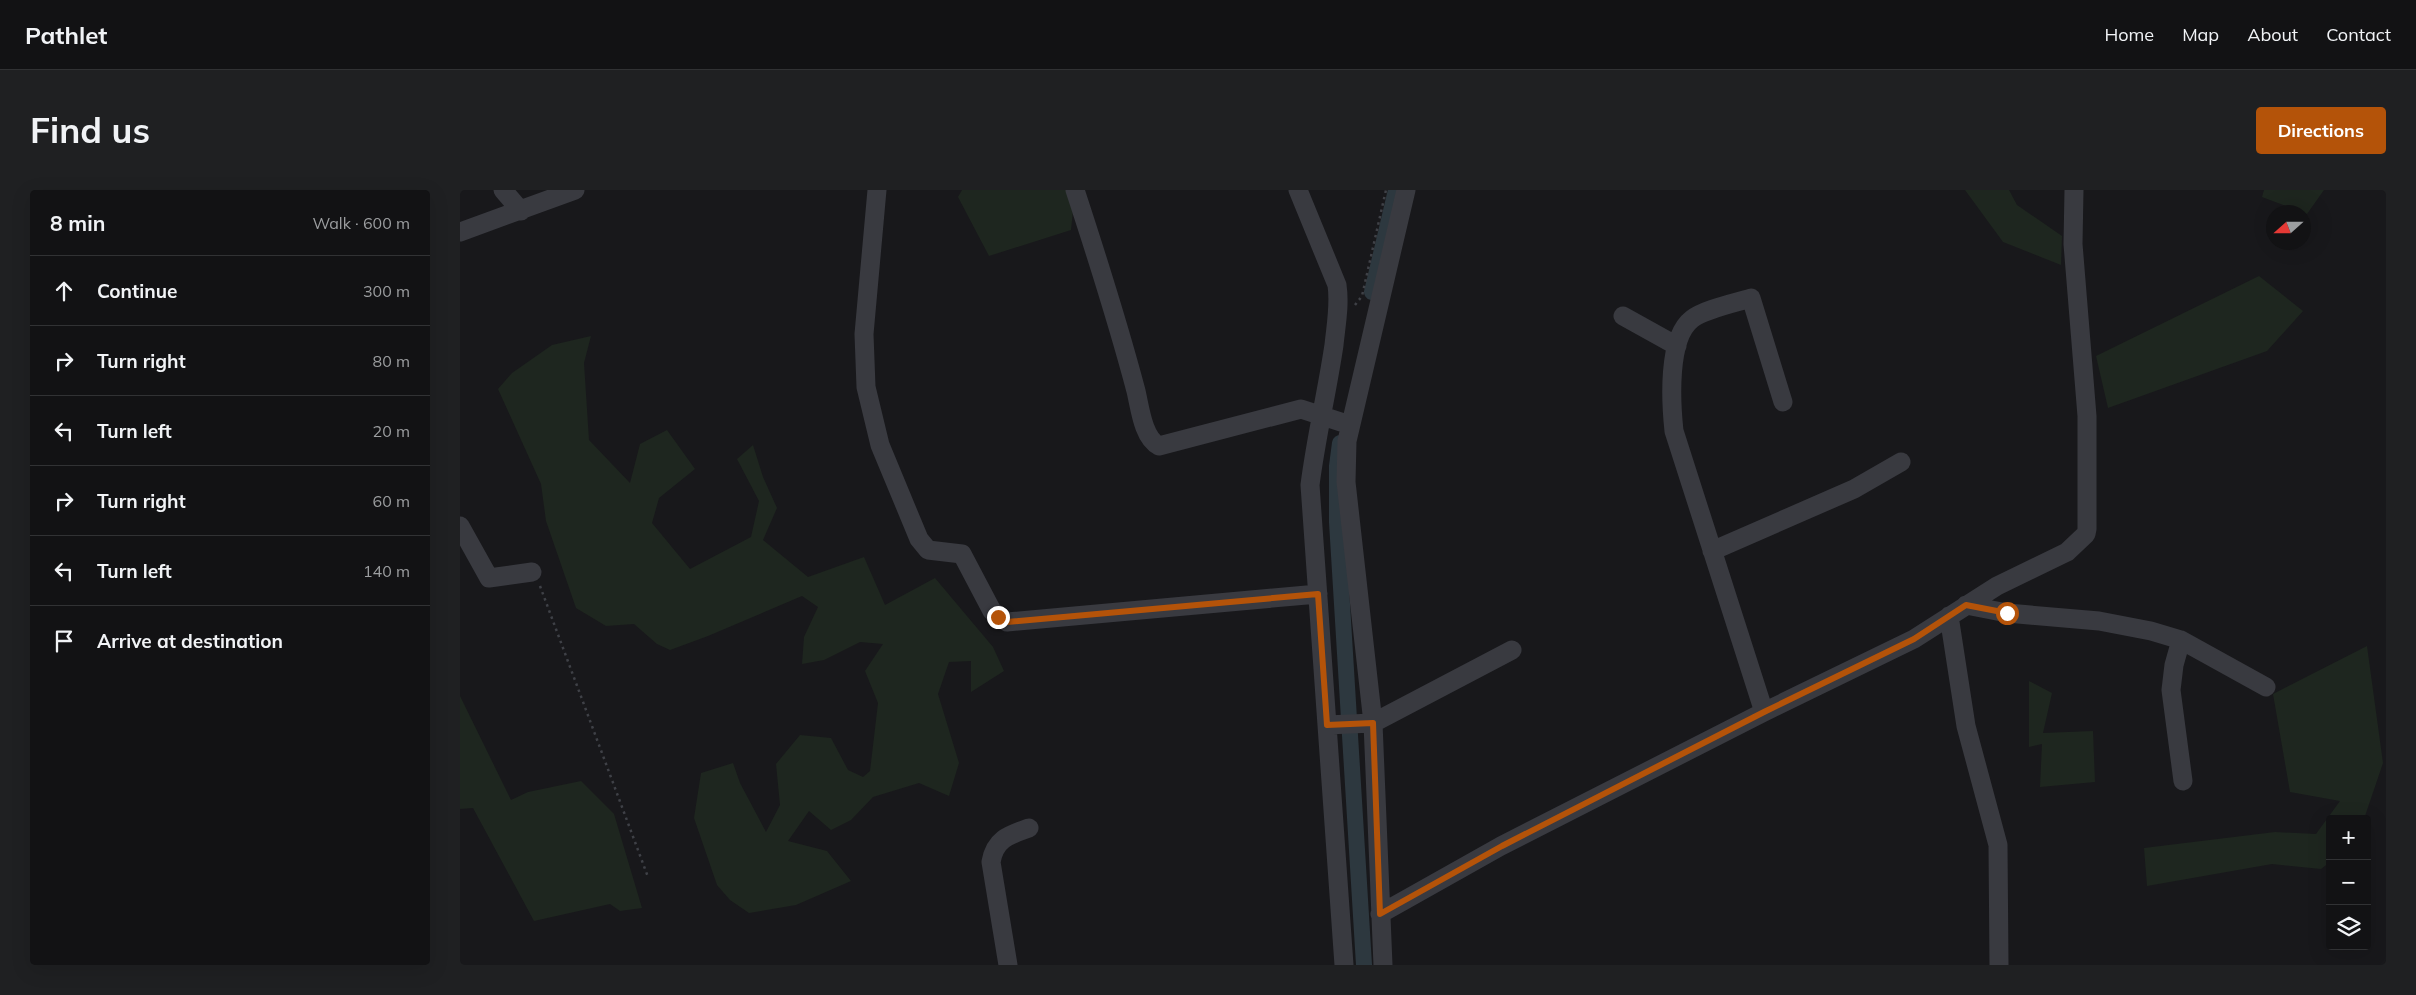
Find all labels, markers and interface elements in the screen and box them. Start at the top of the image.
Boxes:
text: Pathlet [25,20,107,50]
text: Home [2104,23,2154,46]
text: Map [2182,23,2219,46]
text: About [2247,23,2298,46]
text: Contact [2326,23,2391,46]
button: Directions [2256,107,2386,154]
text: Find us [30,108,150,152]
north arrow [2266,205,2311,250]
text: 8 min [50,210,105,236]
text: Walk · 600 m [312,213,410,233]
icon: ahead [50,277,78,305]
text: Continue [97,279,177,303]
text: 300 m [363,281,410,301]
icon: right [50,347,78,375]
text: Turn right [97,349,186,373]
text: 80 m [373,351,410,371]
icon: left [50,417,78,445]
text: Turn left [97,419,172,443]
text: 20 m [373,421,410,441]
icon: right [50,487,78,515]
text: Turn right [97,489,186,513]
text: 60 m [373,491,410,511]
icon: left [50,557,78,585]
text: Turn left [97,559,172,583]
text: 140 m [363,561,410,581]
route start [1996,602,2019,625]
route end [987,606,1010,629]
icon: arrive [50,627,78,655]
text: Arrive at destination [97,629,283,653]
map controls [2326,815,2371,950]
button: + [2326,815,2371,860]
button: − [2326,860,2371,905]
button: layers [2326,905,2371,950]

